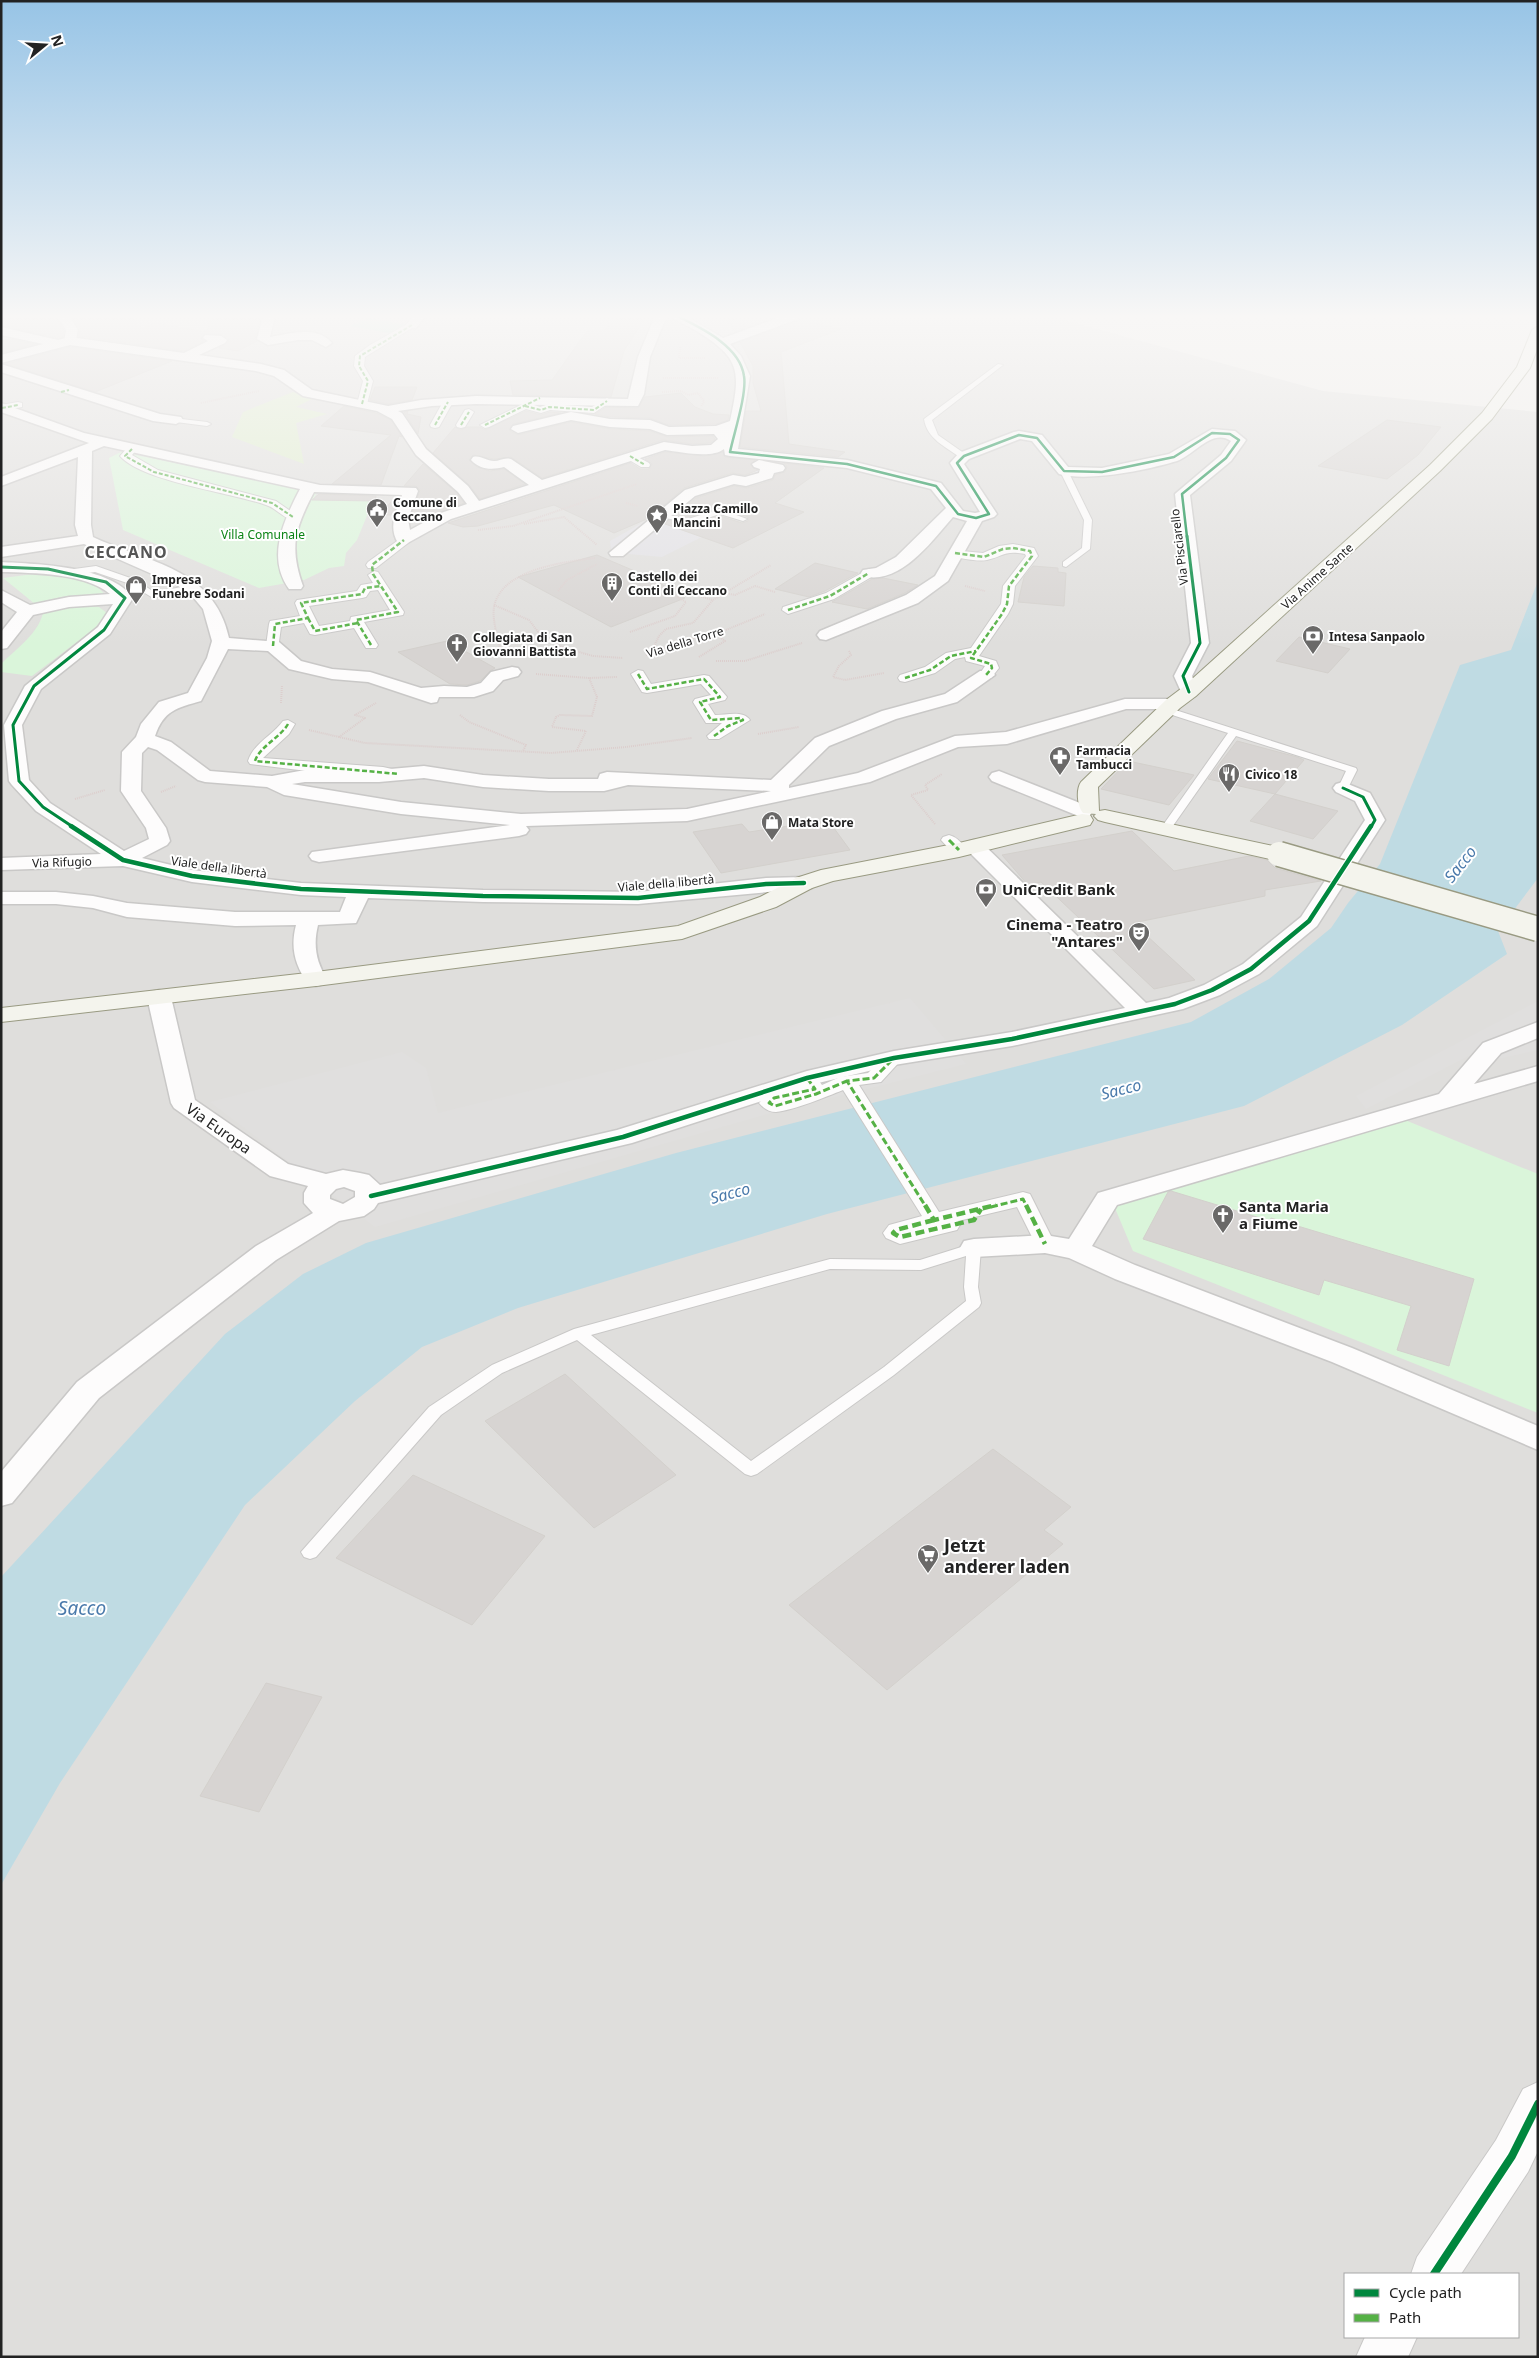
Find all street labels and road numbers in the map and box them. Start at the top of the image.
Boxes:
street label: Via Pisciarello [1166,508,1192,586]
street label: Via Anime Sante [1277,539,1357,613]
street label: Via della Torre [644,622,726,662]
street label: Via Rifugio [32,852,92,872]
street label: Viale della libertà [170,852,268,882]
street label: Viale della libertà [617,870,715,896]
street label: Via Europa [182,1098,256,1158]

